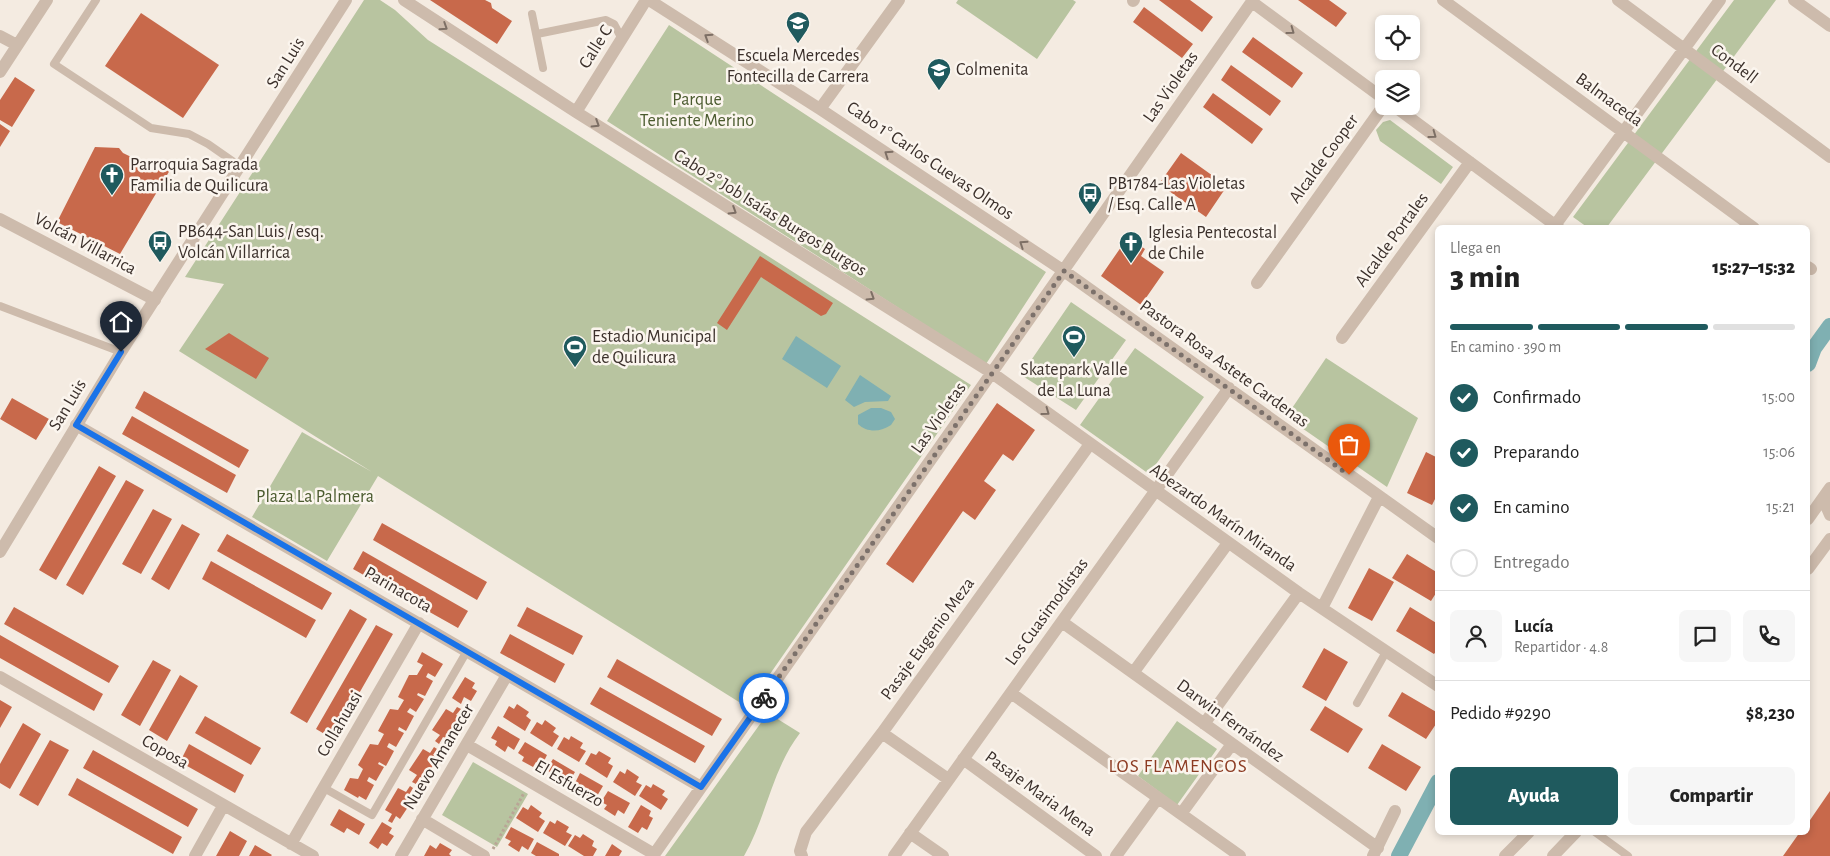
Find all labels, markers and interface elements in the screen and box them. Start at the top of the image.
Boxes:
school or university icon: Escuela Mercedes Fontecilla de Carrera [785,10,811,44]
map controls [1375,15,1420,115]
button: locate [1375,15,1420,60]
one-way arrow [439,20,448,30]
street label: Calle C [576,22,616,72]
one-way arrow [1285,25,1295,34]
street label: San Luis [263,34,309,92]
one-way arrow [704,34,713,43]
street label: Condell [1707,41,1761,87]
place label: Escuela Mercedes Fontecilla de Carrera [727,47,869,86]
street label: Las Violetas [1140,48,1202,126]
school or university icon: Colmenita [926,57,952,91]
place label: Colmenita [956,61,1029,79]
button: layers [1375,70,1420,115]
street label: Balmaceda [1572,70,1646,130]
park label: Parque Teniente Merino [640,91,754,130]
street label: Cabo 1° Carlos Cuevas Olmos [843,98,1017,224]
street label: Alcalde Cooper [1286,111,1362,207]
one-way arrow [590,118,599,128]
one-way arrow [1427,129,1437,138]
street label: Cabo 2° Job Isaías Burgos Burgos [670,146,870,280]
one-way arrow [884,151,894,160]
place label: Parroquia Sagrada Familia de Quilicura [130,156,269,195]
church icon: Parroquia Sagrada Familia de Quilicura [99,162,125,196]
place label: PB1784-Las Violetas / Esq. Calle A [1108,175,1245,214]
bus stop icon: PB1784-Las Violetas / Esq. Calle A [1077,181,1103,215]
street label: Alcalde Portales [1352,190,1432,290]
one-way arrow [728,204,737,214]
street label: Volcán Villarrica [31,210,139,278]
place label: PB644-San Luis / esq. Volcán Villarrica [178,223,324,262]
place label: Iglesia Pentecostal de Chile [1148,224,1277,263]
bus stop icon: PB644-San Luis / esq. Volcán Villarrica [147,229,173,263]
church icon: Iglesia Pentecostal de Chile [1118,230,1144,264]
text: Llega en [1450,240,1501,256]
one-way arrow [1020,241,1029,250]
text: 15:27–15:32 [1712,258,1795,277]
text: 3 min [1450,261,1520,293]
one-way arrow [865,291,875,300]
street label: Pastora Rosa Astete Cardenas [1136,297,1312,431]
pin [100,301,142,352]
icon: home [107,308,135,336]
sports icon: Skatepark Valle de La Luna [1061,324,1087,358]
place label: Estadio Municipal de Quilicura [592,328,717,367]
sports icon: Estadio Municipal de Quilicura [562,334,588,368]
text: En camino · 390 m [1450,339,1561,355]
place label: Skatepark Valle de La Luna [1020,361,1128,400]
street label: San Luis [46,376,90,434]
street label: Las Violetas [908,379,970,457]
icon: check [1450,384,1478,412]
text: Confirmado [1493,388,1581,407]
text: 15:00 [1762,389,1795,405]
one-way arrow [1040,406,1050,415]
pin [1328,424,1370,475]
icon: bag [1335,431,1363,459]
icon: check [1450,439,1478,467]
text: Preparando [1493,443,1579,462]
text: 15:06 [1763,444,1795,460]
street label: Abezardo Marín Miranda [1146,461,1300,575]
park label: Plaza La Palmera [256,488,374,506]
icon: check [1450,494,1478,522]
text: En camino [1493,498,1570,517]
text: 15:21 [1766,499,1795,515]
text: Entregado [1493,553,1569,572]
street label: Los Cuasimodistas [1002,555,1092,669]
street label: Parinacota [361,564,435,616]
street label: Pasaje Eugenio Meza [878,575,978,703]
button: person [1450,610,1502,662]
button: chat [1679,610,1731,662]
button: phone [1743,610,1795,662]
text: Lucía [1514,617,1554,636]
text: Repartidor · 4.8 [1514,639,1608,655]
courier [739,673,789,723]
street label: Darwin Fernández [1173,676,1287,766]
icon: bike [750,684,778,712]
street label: Collahuasi [314,688,366,760]
street label: Nuevo Amanecer [400,701,478,813]
text: Pedido #9290 [1450,704,1551,723]
text: $8,230 [1746,704,1795,723]
street label: Coposa [138,731,192,773]
street label: Pasaje Maria Mena [981,748,1099,840]
street label: El Esfuerzo [532,757,607,811]
district label: LOS FLAMENCOS [1108,757,1248,776]
button: Ayuda [1450,767,1618,825]
button: Compartir [1628,767,1795,825]

